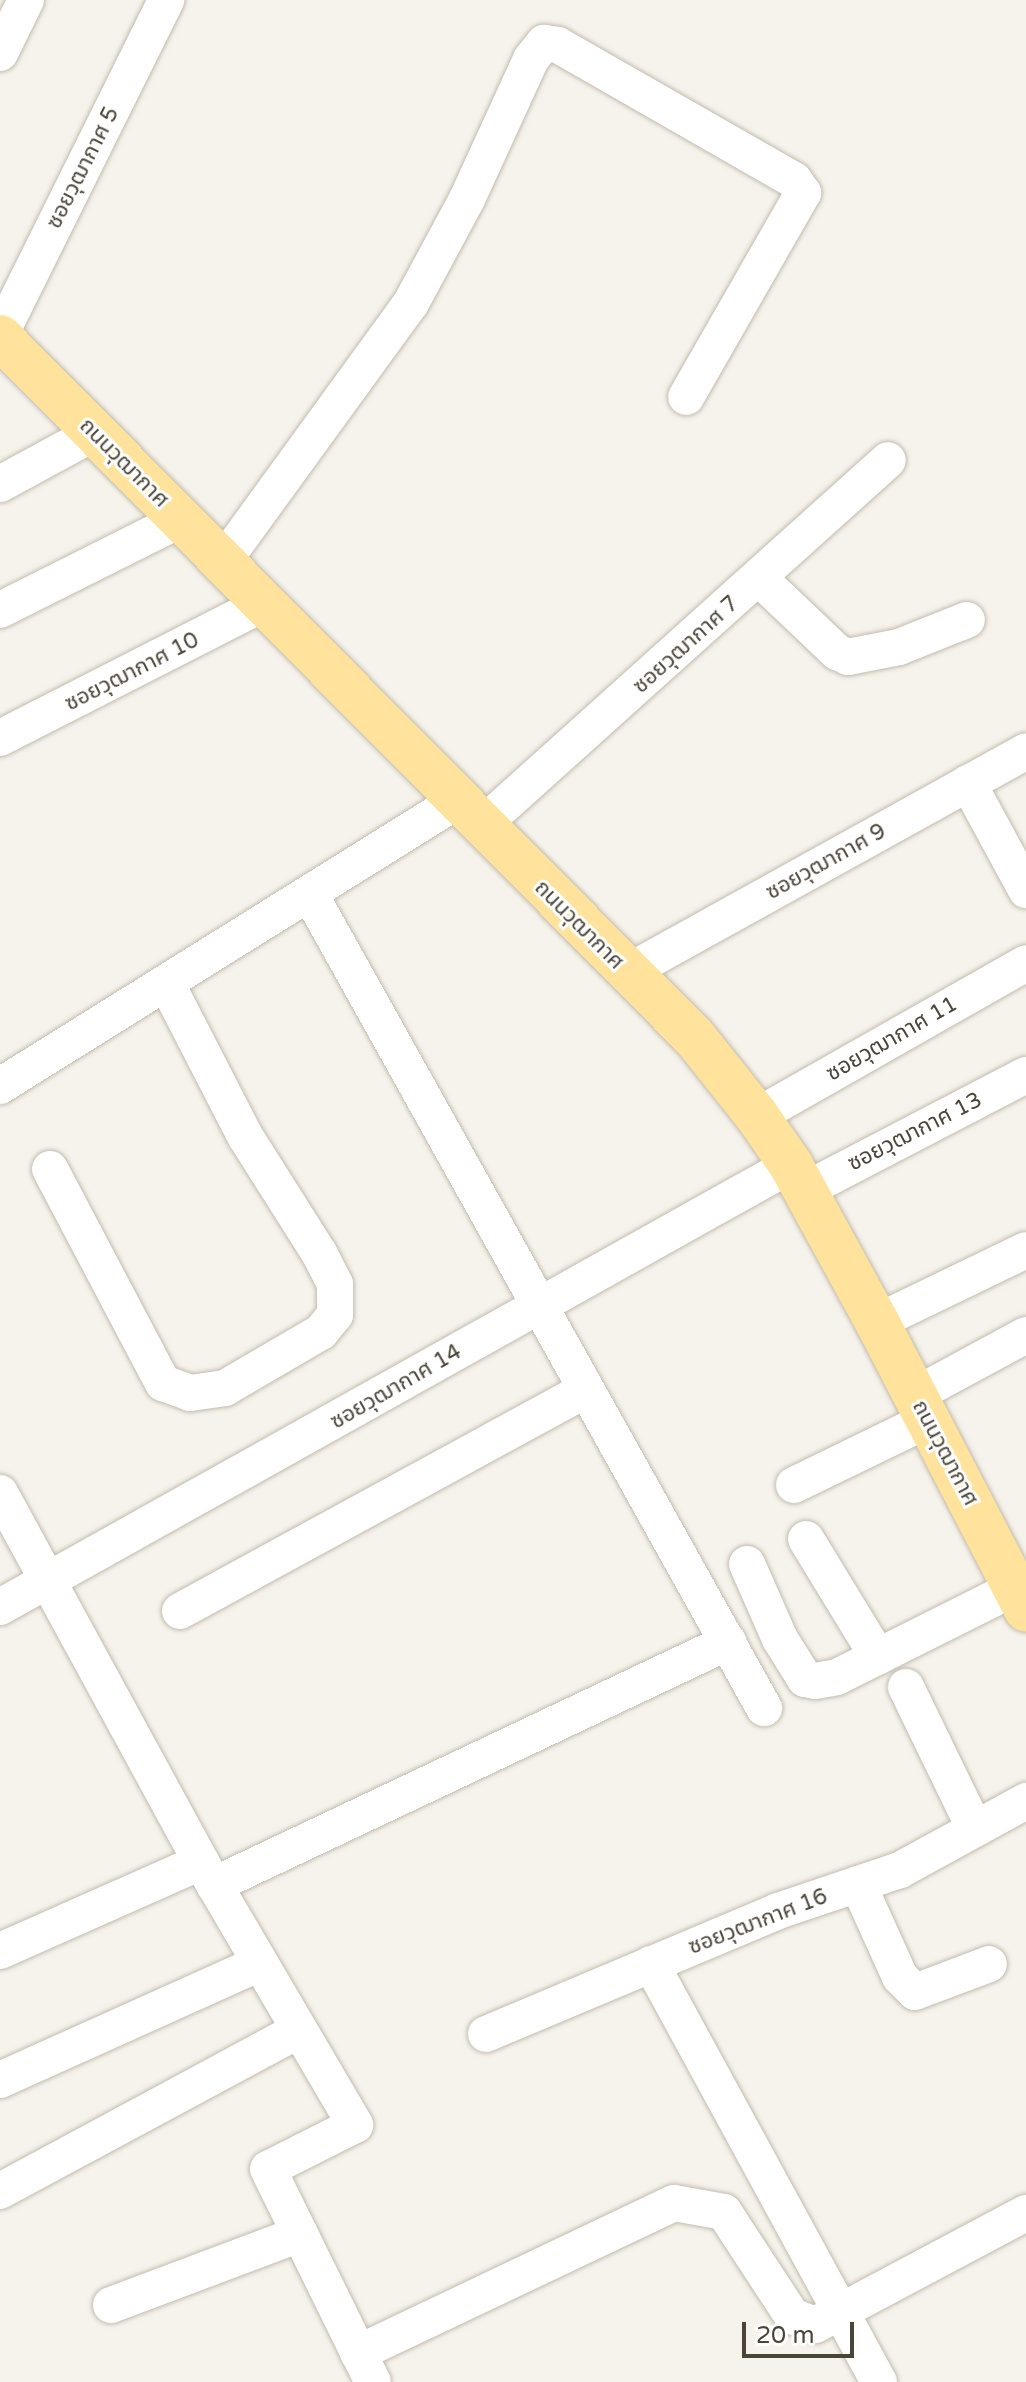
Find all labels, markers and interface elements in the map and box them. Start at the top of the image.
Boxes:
street label: ซอยวุฒากาศ 5 [41,103,125,233]
street label: ถนนวุฒากาศ [74,413,174,513]
street label: ซอยวุฒากาศ 7 [628,591,744,699]
street label: ซอยวุฒากาศ 10 [61,627,203,717]
street label: ซอยวุฒากาศ 9 [761,818,891,906]
street label: ถนนวุฒากาศ [529,875,629,975]
street label: ซอยวุฒากาศ 11 [822,991,962,1087]
street label: ซอยวุฒากาศ 13 [844,1087,986,1177]
street label: ซอยวุฒากาศ 14 [326,1339,466,1435]
street label: ถนนวุฒากาศ [906,1396,984,1510]
street label: ซอยวุฒากาศ 16 [685,1883,831,1961]
scale bar [746,2306,858,2356]
text: 20 m [756,2321,814,2350]

